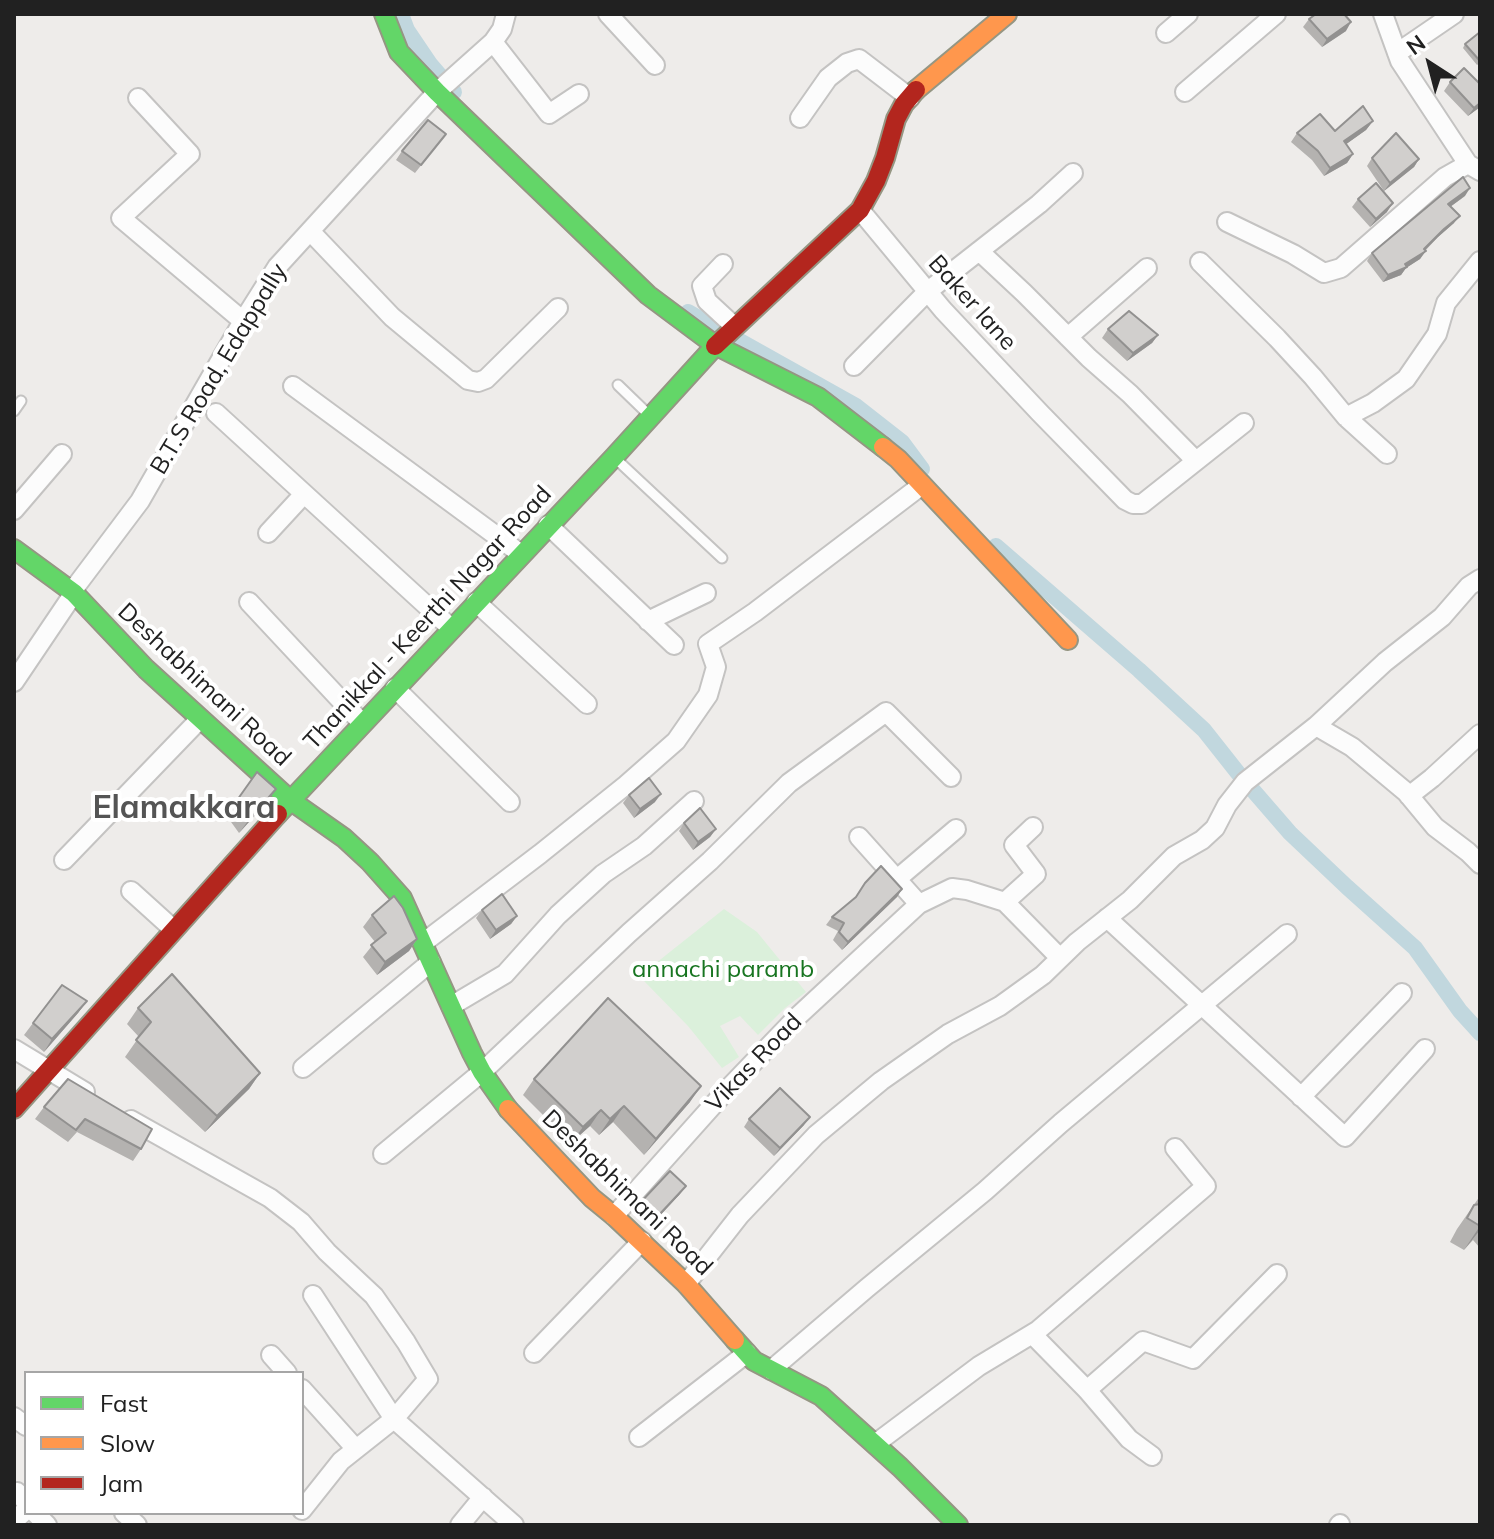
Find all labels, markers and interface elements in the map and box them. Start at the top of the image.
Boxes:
north arrow [1390,24,1470,104]
text: N [1401,28,1431,61]
street label: Baker lane [922,250,1022,356]
street label: B.T.S Road, Edappally [145,258,293,480]
street label: Thanikkal - Keerthi Nagar Road [298,480,558,756]
street label: Deshabhimani Road [112,597,296,773]
district label: Elamakkara [92,789,276,827]
park label: annachi paramb [632,956,814,984]
street label: Vikas Road [700,1008,808,1118]
street label: Deshabhimani Road [536,1104,718,1282]
legend [24,1371,304,1515]
text: Fast [100,1388,148,1418]
text: Slow [100,1428,155,1458]
text: Jam [100,1468,143,1498]

